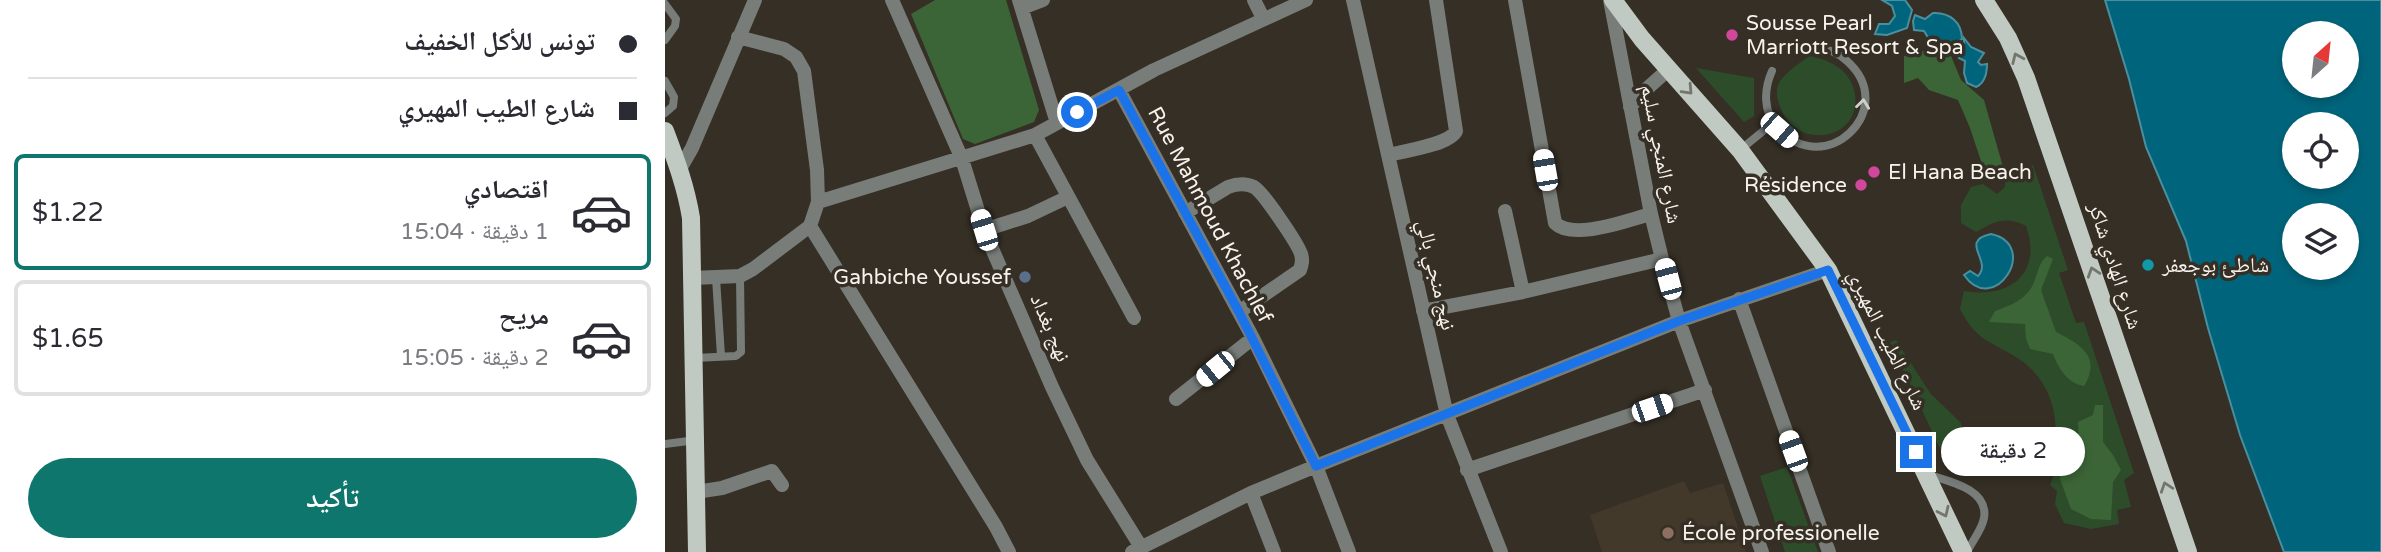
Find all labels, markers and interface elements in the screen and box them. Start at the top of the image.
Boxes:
place label: Sousse Pearl Marriott Resort & Spa [1746,11,1963,60]
north arrow [2282,21,2359,98]
map controls [2282,21,2359,280]
text: تونس للأكل الخفيف [404,26,595,57]
marker: Sousse Pearl Marriott Resort & Spa [1724,27,1740,43]
one-way arrow [2011,52,2025,65]
street label: شارع المنجي سليم [1632,82,1687,226]
one-way arrow [1680,82,1692,95]
text: شارع الطيب المهيري [398,93,595,124]
route start [1061,96,1093,128]
one-way arrow [1856,98,1871,110]
street label: Rue Mahmoud Khachlef [1142,103,1278,327]
car [1757,108,1802,152]
button: locate [2282,112,2359,189]
car [1532,147,1559,193]
place label: El Hana Beach [1888,160,2032,185]
marker: El Hana Beach [1866,164,1882,180]
place label: Résidence [1744,173,1847,198]
text: اقتصادي [464,174,549,205]
marker: Résidence [1853,177,1869,193]
icon: car [570,181,633,244]
text: $1.22 [32,197,104,228]
street label: شارع الهادي شاكر [2079,199,2147,333]
button: layers [2282,203,2359,280]
car [968,207,1001,253]
street label: نهج منجي بالي [1408,217,1461,334]
text: 1 دقيقة · 15:04 [400,218,549,246]
place label: شاطئ بوجعفر [2161,253,2269,278]
car [1653,256,1684,302]
marker: شاطئ بوجعفر [2140,257,2156,273]
place label: Gahbiche Youssef [833,265,1011,290]
street label: شارع الطيب المهيري [1839,266,1932,416]
one-way arrow [2087,266,2101,279]
marker: Gahbiche Youssef [1017,269,1033,285]
street label: نهج بغداد [1025,290,1075,366]
text: مريح [499,300,549,331]
icon: car [570,307,633,370]
text: $1.65 [32,323,104,354]
text: 2 دقيقة · 15:05 [400,344,549,372]
car [1193,348,1238,390]
car [1629,391,1676,425]
car [1776,428,1811,474]
callout: 2 دقيقة [1941,428,2084,476]
route end [1900,436,1932,468]
text: 2 دقيقة [1979,437,2047,465]
button: تأكيد [28,458,637,538]
one-way arrow [2160,482,2174,494]
one-way arrow [1936,505,1950,517]
place label: École professionelle [1682,521,1880,546]
marker: École professionelle [1660,525,1676,541]

